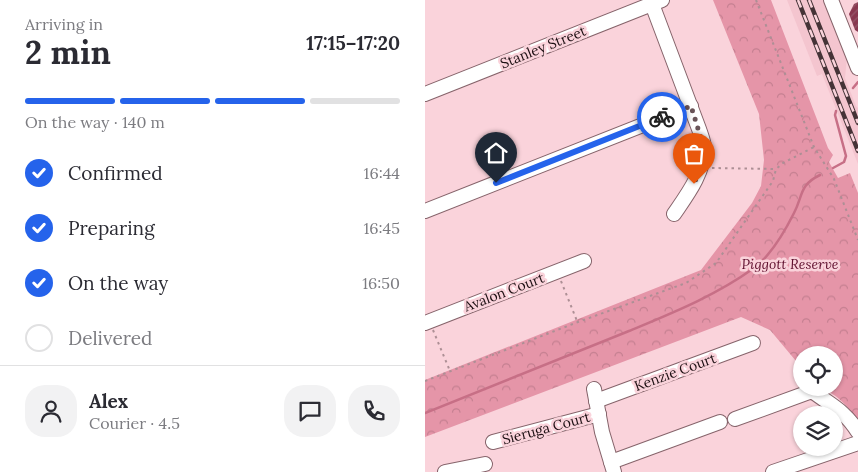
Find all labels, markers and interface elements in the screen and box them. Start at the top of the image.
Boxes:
text: Arriving in [25,14,103,34]
street label: Stanley Street [497,21,589,72]
text: 17:15–17:20 [306,31,400,55]
text: 2 min [25,32,111,73]
courier [637,92,687,142]
icon: bike [648,103,676,131]
text: On the way · 140 m [25,112,165,132]
pin [475,132,517,183]
pin [673,133,715,184]
icon: home [482,139,510,167]
icon: bag [680,140,708,168]
icon: check [25,159,53,187]
text: Confirmed [68,161,163,185]
text: 16:44 [364,163,400,183]
icon: check [25,214,53,242]
text: Preparing [68,216,155,240]
text: 16:45 [364,218,400,238]
park label: Piggott Reserve [742,255,839,273]
street label: Avalon Court [460,268,547,316]
icon: check [25,269,53,297]
text: On the way [68,271,168,295]
text: 16:50 [362,273,400,293]
text: Delivered [68,326,152,350]
map controls [793,346,843,456]
button: locate [793,346,843,396]
street label: Kenzie Court [632,349,719,395]
button: person [25,385,77,437]
button: chat [284,385,336,437]
button: phone [348,385,400,437]
text: Alex [89,389,128,413]
button: layers [793,406,843,456]
street label: Sieruga Court [500,407,593,448]
text: Courier · 4.5 [89,413,180,433]

